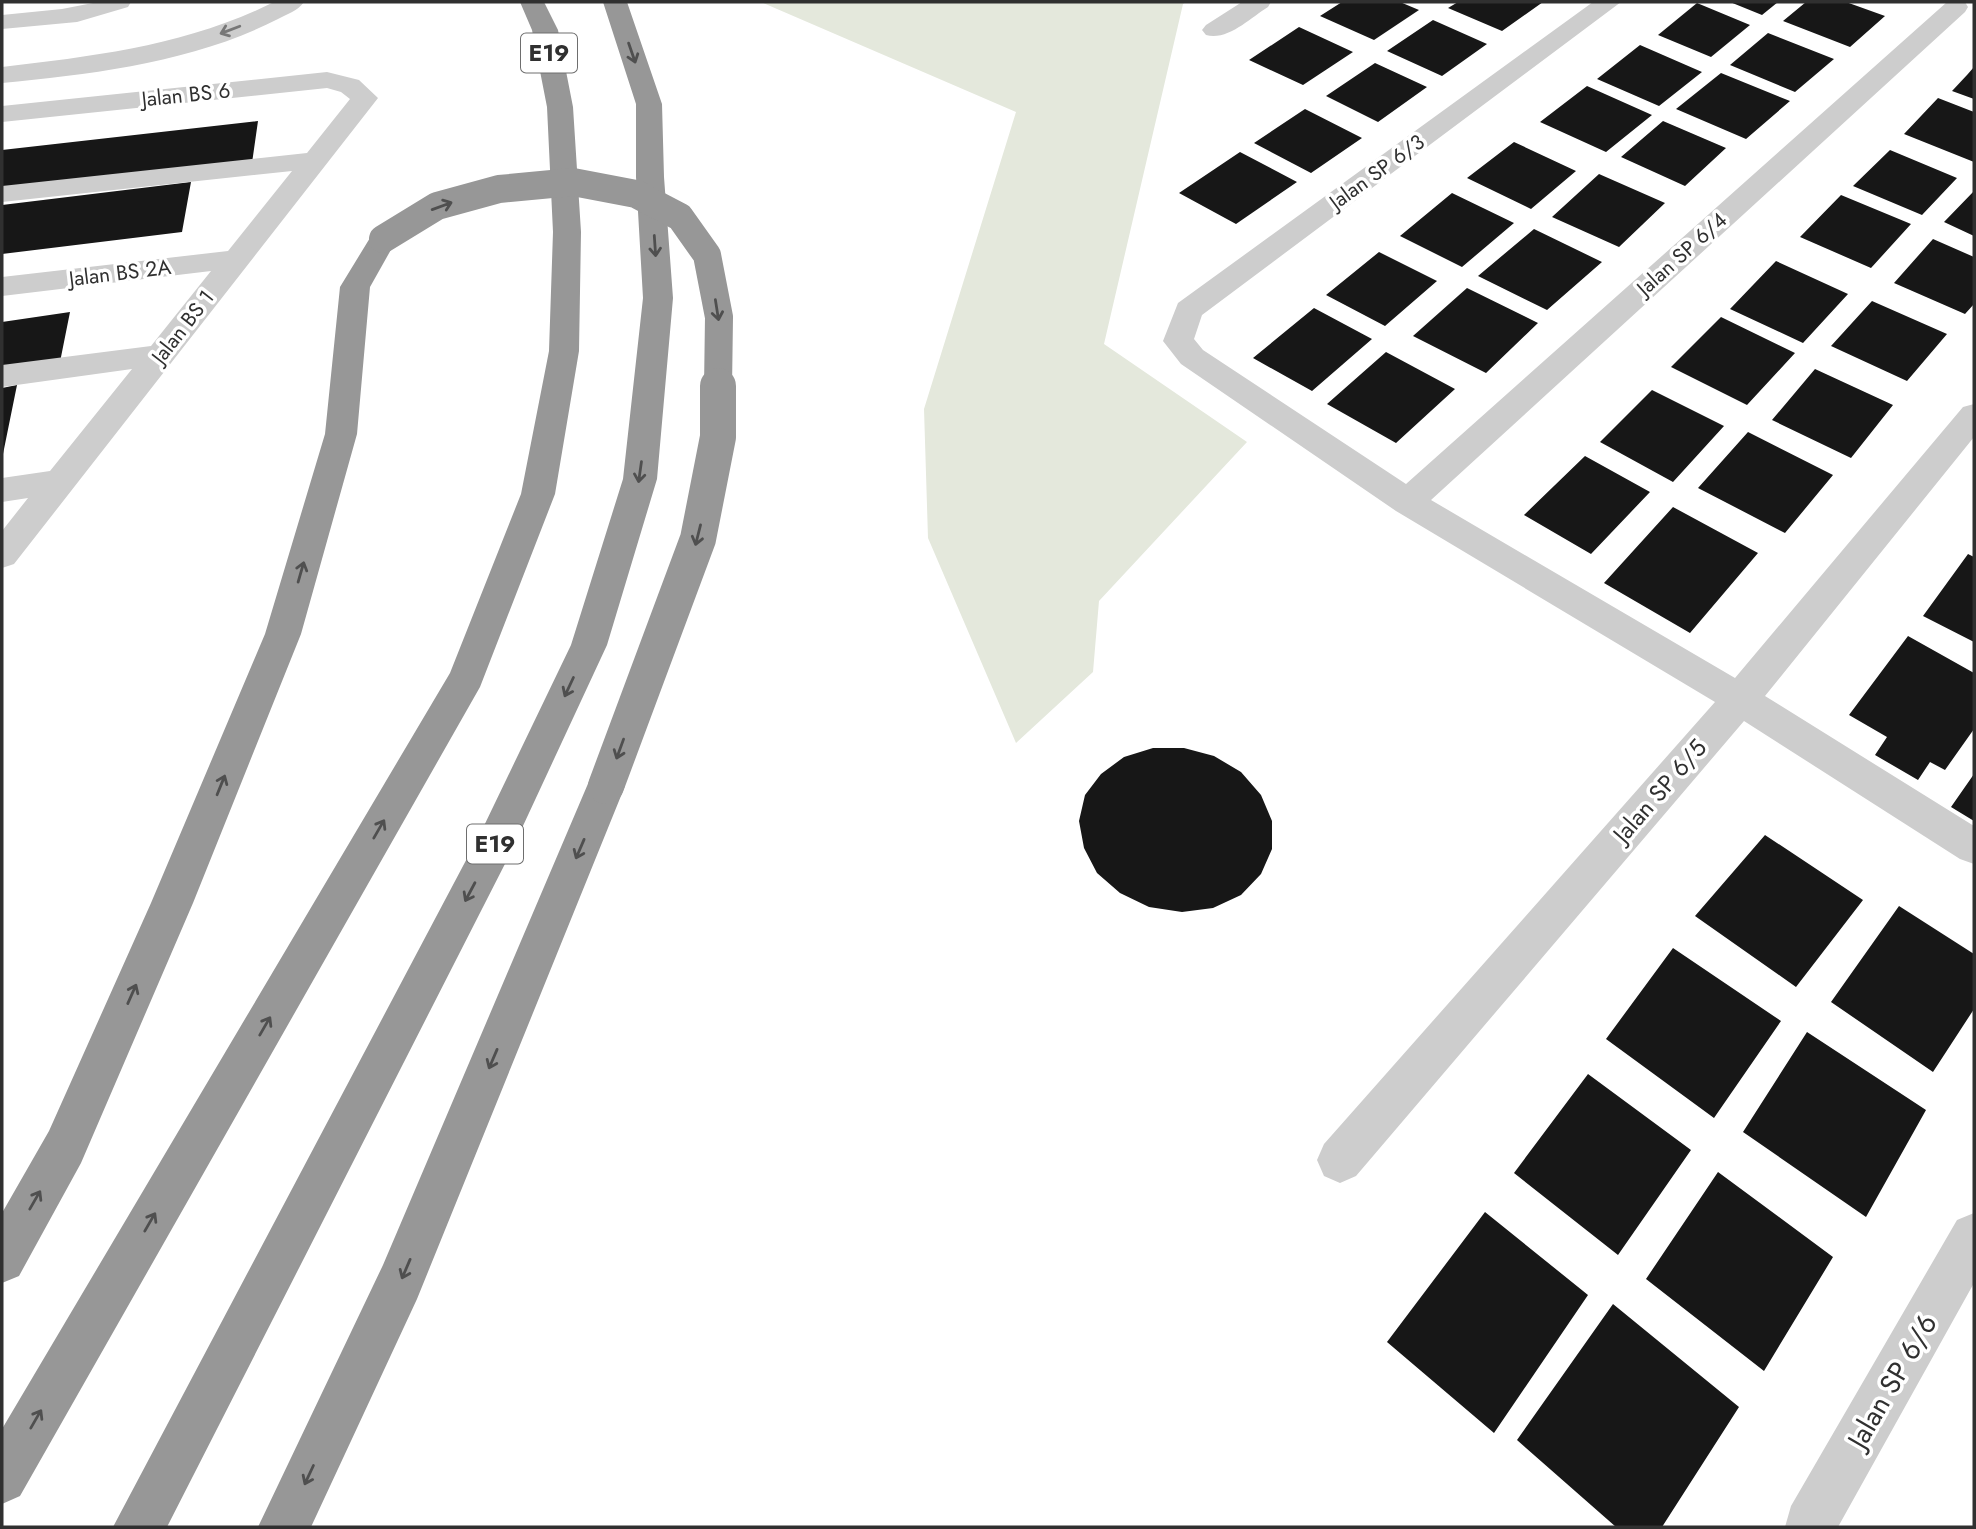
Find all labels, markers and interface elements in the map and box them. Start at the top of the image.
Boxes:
one-way arrow [220,25,242,38]
road number: E19 [521,34,577,72]
one-way arrow [627,41,639,63]
street label: Jalan BS 6 [137,75,232,115]
street label: Jalan SP 6/3 [1321,127,1431,219]
one-way arrow [431,198,453,211]
street label: Jalan SP 6/4 [1628,205,1734,305]
one-way arrow [649,234,662,256]
street label: Jalan BS 2A [64,252,173,295]
street label: Jalan BS 1 [143,284,221,373]
one-way arrow [711,298,724,321]
one-way arrow [634,460,647,483]
one-way arrow [691,523,704,546]
one-way arrow [296,561,309,583]
one-way arrow [562,676,575,697]
street label: Jalan SP 6/5 [1603,731,1715,852]
one-way arrow [613,737,625,759]
one-way arrow [216,774,229,796]
one-way arrow [372,820,386,840]
road number: E19 [467,824,523,864]
one-way arrow [573,837,586,859]
one-way arrow [463,881,476,902]
one-way arrow [126,984,139,1005]
one-way arrow [258,1016,272,1036]
one-way arrow [486,1048,499,1069]
one-way arrow [28,1190,42,1210]
one-way arrow [144,1213,158,1233]
one-way arrow [398,1258,411,1279]
street label: Jalan SP 6/6 [1835,1306,1947,1459]
one-way arrow [29,1410,43,1430]
one-way arrow [301,1464,315,1485]

